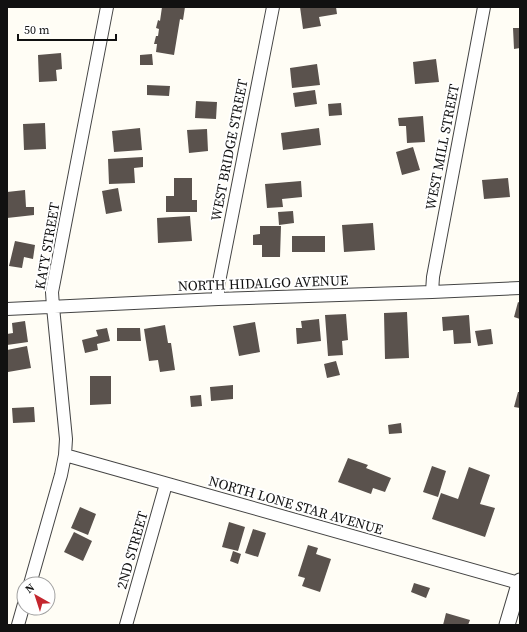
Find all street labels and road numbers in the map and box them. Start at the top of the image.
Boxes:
street label: WEST BRIDGE STREET [205,77,253,223]
street label: WEST MILL STREET [420,82,464,212]
street label: KATY STREET [30,200,65,291]
street label: NORTH HIDALGO AVENUE [177,270,349,296]
street label: NORTH LONE STAR AVENUE [206,471,386,539]
street label: 2ND STREET [111,508,153,591]

